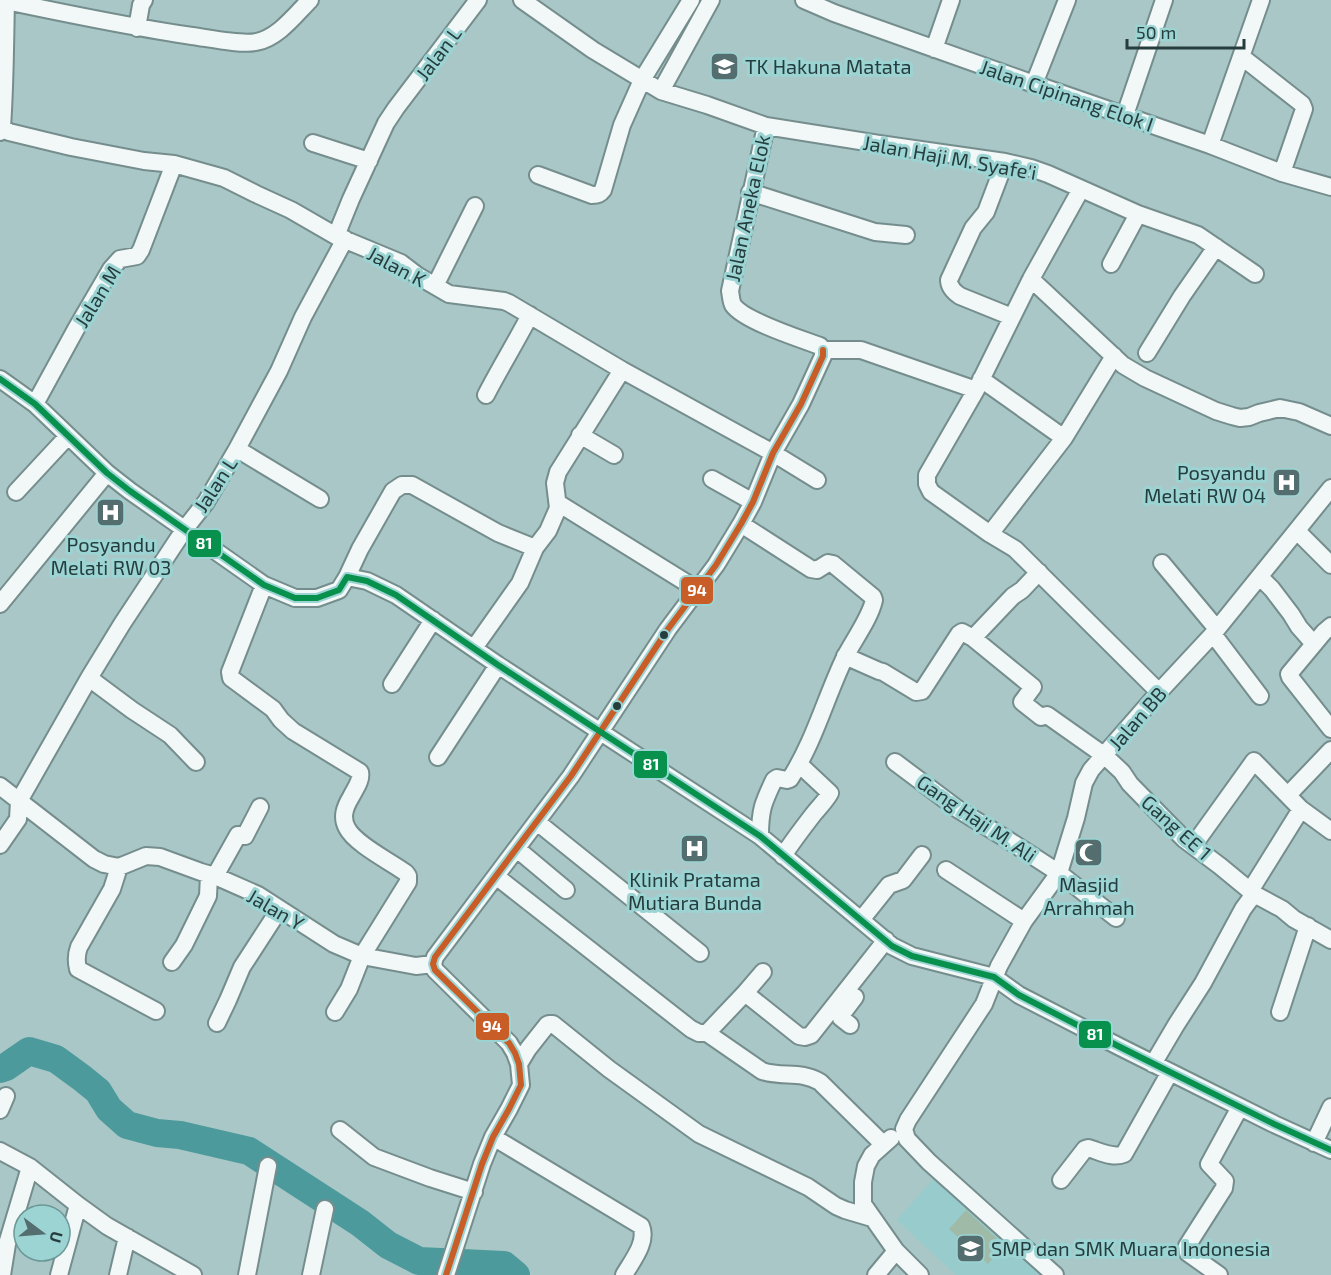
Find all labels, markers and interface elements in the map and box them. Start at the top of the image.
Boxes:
scale bar [1127,12,1244,50]
street label: Jalan L [410,21,466,85]
text: 50 m [1136,21,1176,43]
school or university icon: TK Hakuna Matata [708,50,740,82]
place label: TK Hakuna Matata [745,54,911,78]
street label: Jalan Cipinang Elok I [977,54,1157,136]
street label: Jalan Haji M. Syafe'i [861,130,1039,184]
street label: Jalan Aneka Elok [720,132,774,284]
street label: Jalan K [364,241,430,291]
street label: Jalan M [69,261,125,331]
street label: Jalan L [188,452,242,516]
place label: Posyandu Melati RW 04 [1144,460,1266,507]
hospital icon: Posyandu Melati RW 04 [1271,467,1303,499]
hospital icon: Posyandu Melati RW 03 [95,497,127,529]
line badge: 81 [187,529,222,558]
place label: Posyandu Melati RW 03 [51,532,171,579]
text: 81 [196,533,212,552]
line badge: 94 [680,576,714,605]
text: 94 [687,580,707,599]
unlabelled marker [658,629,670,641]
street label: Jalan BB [1103,682,1171,754]
unlabelled marker [611,700,623,712]
line badge: 81 [633,750,668,779]
text: 81 [643,754,659,773]
street label: Gang Haji M. Ali [913,769,1041,867]
street label: Gang EE 1 [1137,789,1217,865]
hospital icon: Klinik Pratama Mutiara Bunda [679,832,711,864]
mosque icon: Masjid Arrahmah [1073,837,1105,869]
place label: Klinik Pratama Mutiara Bunda [628,867,762,914]
place label: Masjid Arrahmah [1043,872,1135,919]
street label: Jalan Y [243,883,309,935]
line badge: 94 [475,1012,510,1041]
text: 94 [482,1016,502,1035]
line badge: 81 [1078,1020,1112,1049]
text: 81 [1087,1024,1103,1043]
north arrow [12,1203,72,1263]
text: U [46,1229,68,1245]
school or university icon: SMP dan SMK Muara Indonesia [954,1232,986,1264]
place label: SMP dan SMK Muara Indonesia [991,1236,1271,1260]

